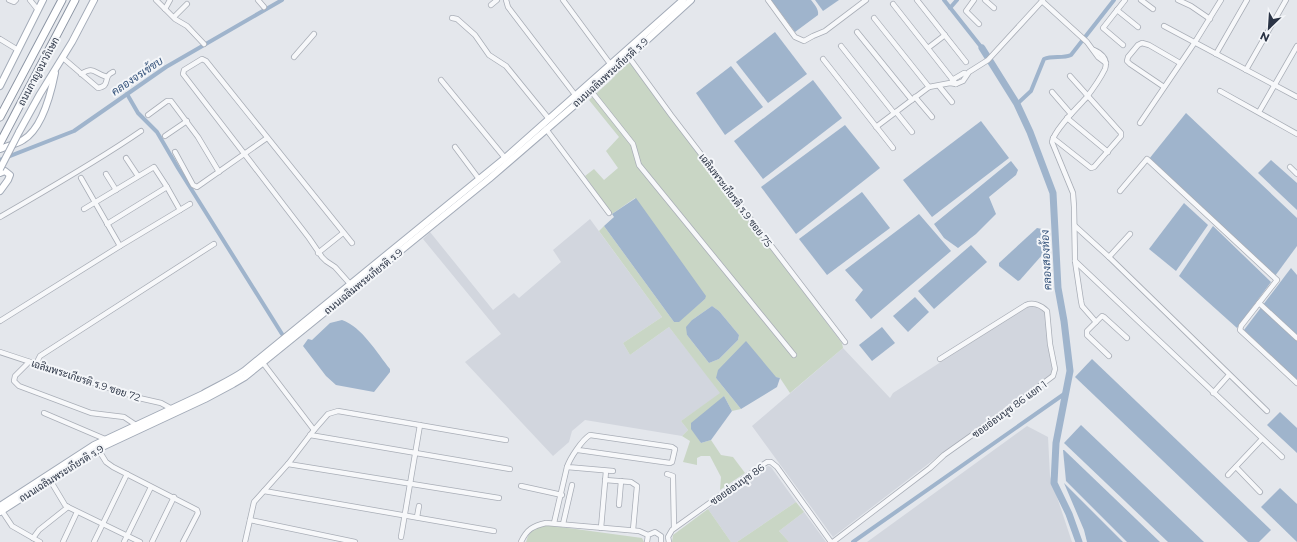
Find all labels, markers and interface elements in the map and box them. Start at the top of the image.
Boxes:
north arrow [1249,8,1289,48]
text: N [1258,29,1272,45]
street label: ถนนกาญจนาภิเษก [15,34,62,108]
street label: ถนนเฉลิมพระเกียรติ ร.9 [570,35,651,110]
water label: คลองจรเข้ขบ [108,54,166,98]
street label: เฉลิมพระเกียรติ ร.9 ซอย 75 [696,151,775,250]
water label: คลองสองห้อง [1037,229,1055,291]
street label: ถนนเฉลิมพระเกียรติ ร.9 [321,246,405,317]
street label: เฉลิมพระเกียรติ ร.9 ซอย 72 [30,357,142,404]
street label: ซอยอ่อนนุช 86 แยก 1 [969,378,1050,442]
street label: ถนนเฉลิมพระเกียรติ ร.9 [16,442,106,505]
street label: ซอยอ่อนนุช 86 [708,461,768,509]

